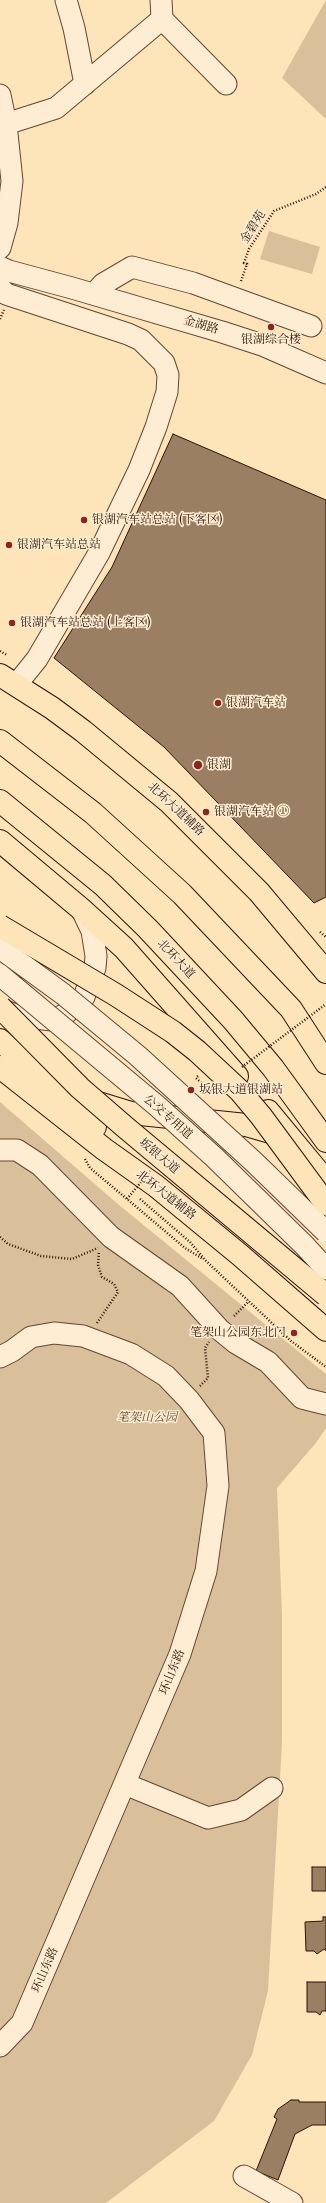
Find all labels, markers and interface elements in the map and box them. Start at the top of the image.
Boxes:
street label: 金碧苑 [237,208,269,246]
street label: 金湖路 [182,313,220,337]
marker: 银湖综合楼 [266,322,276,332]
place label: 银湖综合楼 [241,333,301,347]
place label: 银湖汽车站总站 (下客区) [92,513,222,527]
marker: 银湖汽车站总站 (下客区) [79,515,89,525]
place label: 银湖汽车站总站 [17,538,101,552]
marker: 银湖汽车站总站 [4,540,14,550]
place label: 银湖汽车站总站 (上客区) [20,616,150,630]
marker: 银湖汽车站总站 (上客区) [7,618,17,628]
place label: 银湖汽车站 [226,696,286,710]
marker: 银湖汽车站 [213,698,223,708]
place label: 银湖 [207,758,231,772]
marker: 银湖 [192,759,204,771]
street label: 北环大道辅路 [145,779,207,839]
place label: 银湖汽车站 ① [214,805,289,819]
marker: 银湖汽车站 ① [201,807,211,817]
street label: 北环大道 [154,937,198,981]
place label: 坂银大道银湖站 [199,1083,283,1097]
marker: 坂银大道银湖站 [186,1085,196,1095]
street label: 公交专用道 [141,1092,195,1142]
street label: 坂银大道 [136,1135,182,1177]
street label: 北环大道辅路 [133,1167,199,1223]
place label: 笔架山公园东北门 [190,1326,286,1340]
marker: 笔架山公园东北门 [289,1328,299,1338]
park label: 笔架山公园 [117,1411,177,1425]
street label: 环山东路 [156,1647,188,1697]
street label: 环山东路 [29,1945,61,1995]

